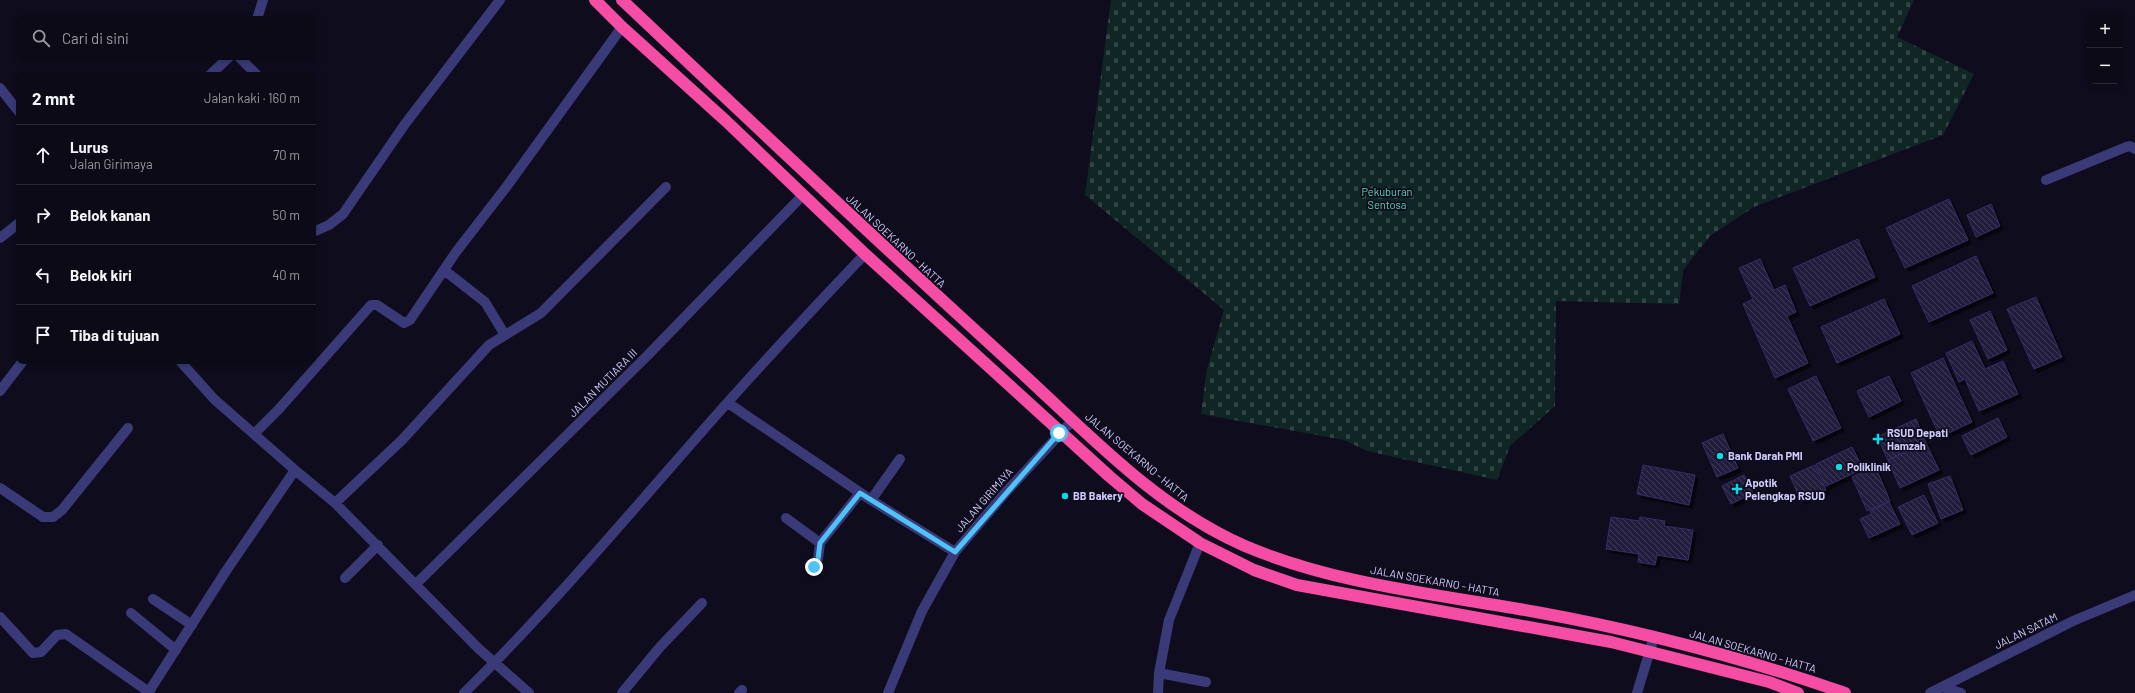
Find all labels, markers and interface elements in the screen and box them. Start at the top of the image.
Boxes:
map controls [2087,12,2123,84]
button: + [2087,12,2123,48]
search box [16,16,316,60]
icon: search [30,27,52,49]
text: Cari di sini [62,29,129,47]
button: − [2087,48,2123,84]
text: 2 mnt [32,88,75,108]
text: Jalan kaki · 160 m [204,90,300,106]
text: Lurus [70,138,108,156]
icon: ahead [32,144,54,166]
text: 70 m [273,147,300,163]
text: Jalan Girimaya [70,156,153,172]
park label: Pekuburan Sentosa [1361,185,1413,211]
street label: JALAN SOEKARNO - HATTA [844,191,949,290]
icon: right [32,204,54,226]
text: Belok kanan [70,206,150,224]
text: 50 m [273,207,300,223]
icon: left [32,264,54,286]
text: Belok kiri [70,266,132,284]
text: 40 m [272,267,300,283]
icon: arrive [32,324,54,346]
text: Tiba di tujuan [70,326,159,344]
street label: JALAN MUTIARA III [566,346,640,420]
street label: JALAN SOEKARNO - HATTA [1083,409,1192,504]
route start [1050,424,1068,442]
place label: RSUD Depati Hamzah [1887,426,1948,452]
marker: RSUD Depati Hamzah [1872,433,1884,445]
place label: Bank Darah PMI [1728,449,1803,462]
marker: Bank Darah PMI [1715,451,1725,461]
place label: Poliklinik [1847,460,1891,473]
marker: Poliklinik [1834,462,1844,472]
street label: JALAN GIRIMAYA [952,465,1015,534]
place label: Apotik Pelengkap RSUD [1745,476,1825,502]
marker: Apotik Pelengkap RSUD [1732,484,1742,494]
place label: BB Bakery [1073,489,1123,502]
marker: BB Bakery [1060,491,1070,501]
route end [805,558,823,576]
street label: JALAN SOEKARNO - HATTA [1369,563,1501,598]
street label: JALAN SATAM [1992,610,2059,651]
street label: JALAN SOEKARNO - HATTA [1688,626,1818,675]

